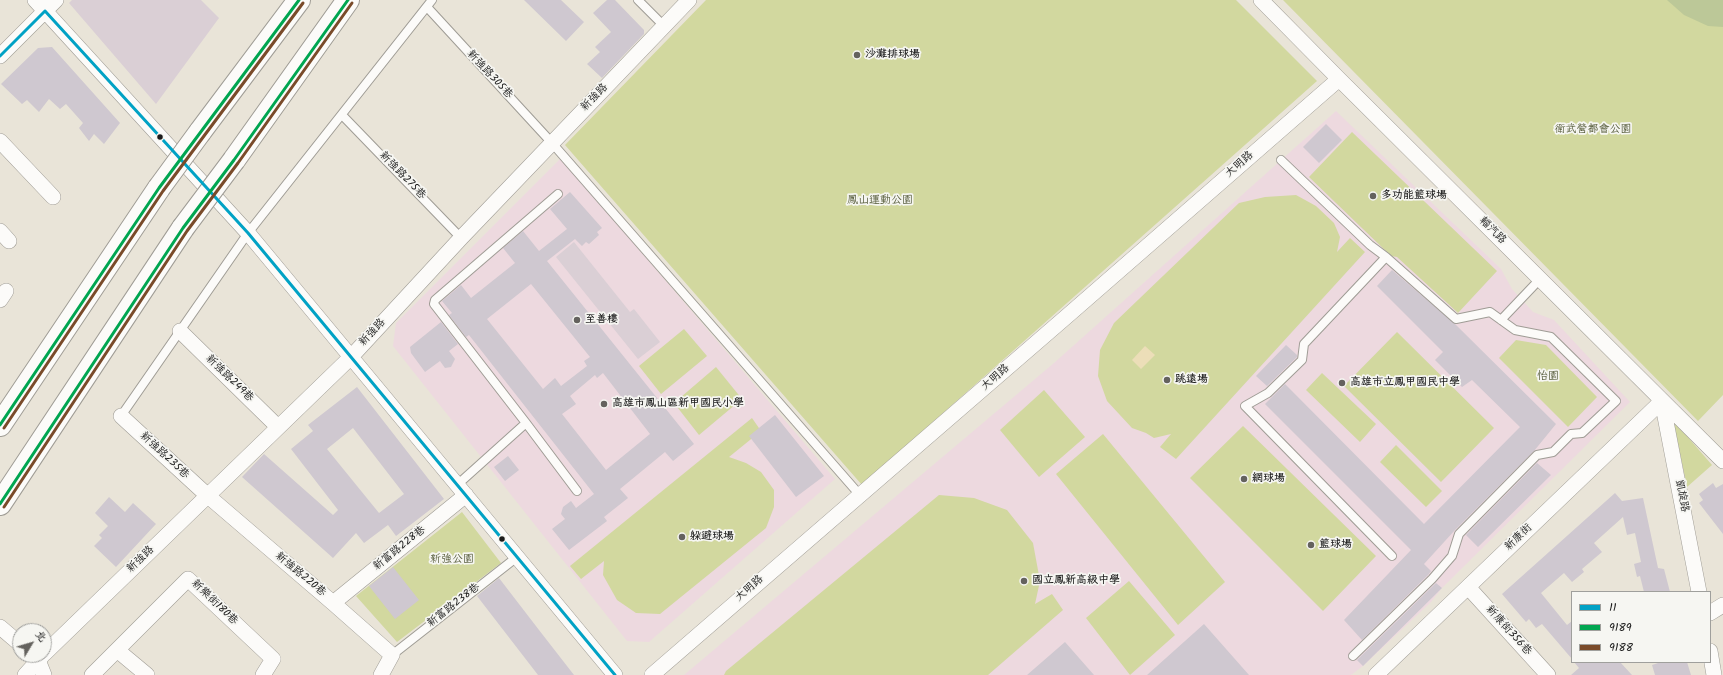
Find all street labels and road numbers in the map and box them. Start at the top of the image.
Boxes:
street label: 新強路305巷 [463,48,515,102]
street label: 新強路 [579,82,611,114]
street label: 新強路275巷 [376,149,428,203]
street label: 大明路 [1223,149,1257,181]
street label: 輜汽路 [1476,215,1508,247]
street label: 新強路 [357,316,389,350]
street label: 新強路249巷 [202,353,256,405]
street label: 大明路 [979,362,1013,394]
street label: 新強路235巷 [137,430,191,482]
street label: 凱旋路 [1671,479,1691,513]
street label: 新康街 [1503,522,1535,554]
street label: 新富路228巷 [371,524,429,574]
street label: 新強路 [125,544,157,576]
street label: 新強路220巷 [272,550,328,600]
street label: 大明路 [733,573,767,605]
street label: 新樂街180巷 [188,578,240,628]
street label: 新富路238巷 [425,581,483,631]
street label: 新康街356巷 [1482,603,1534,659]

